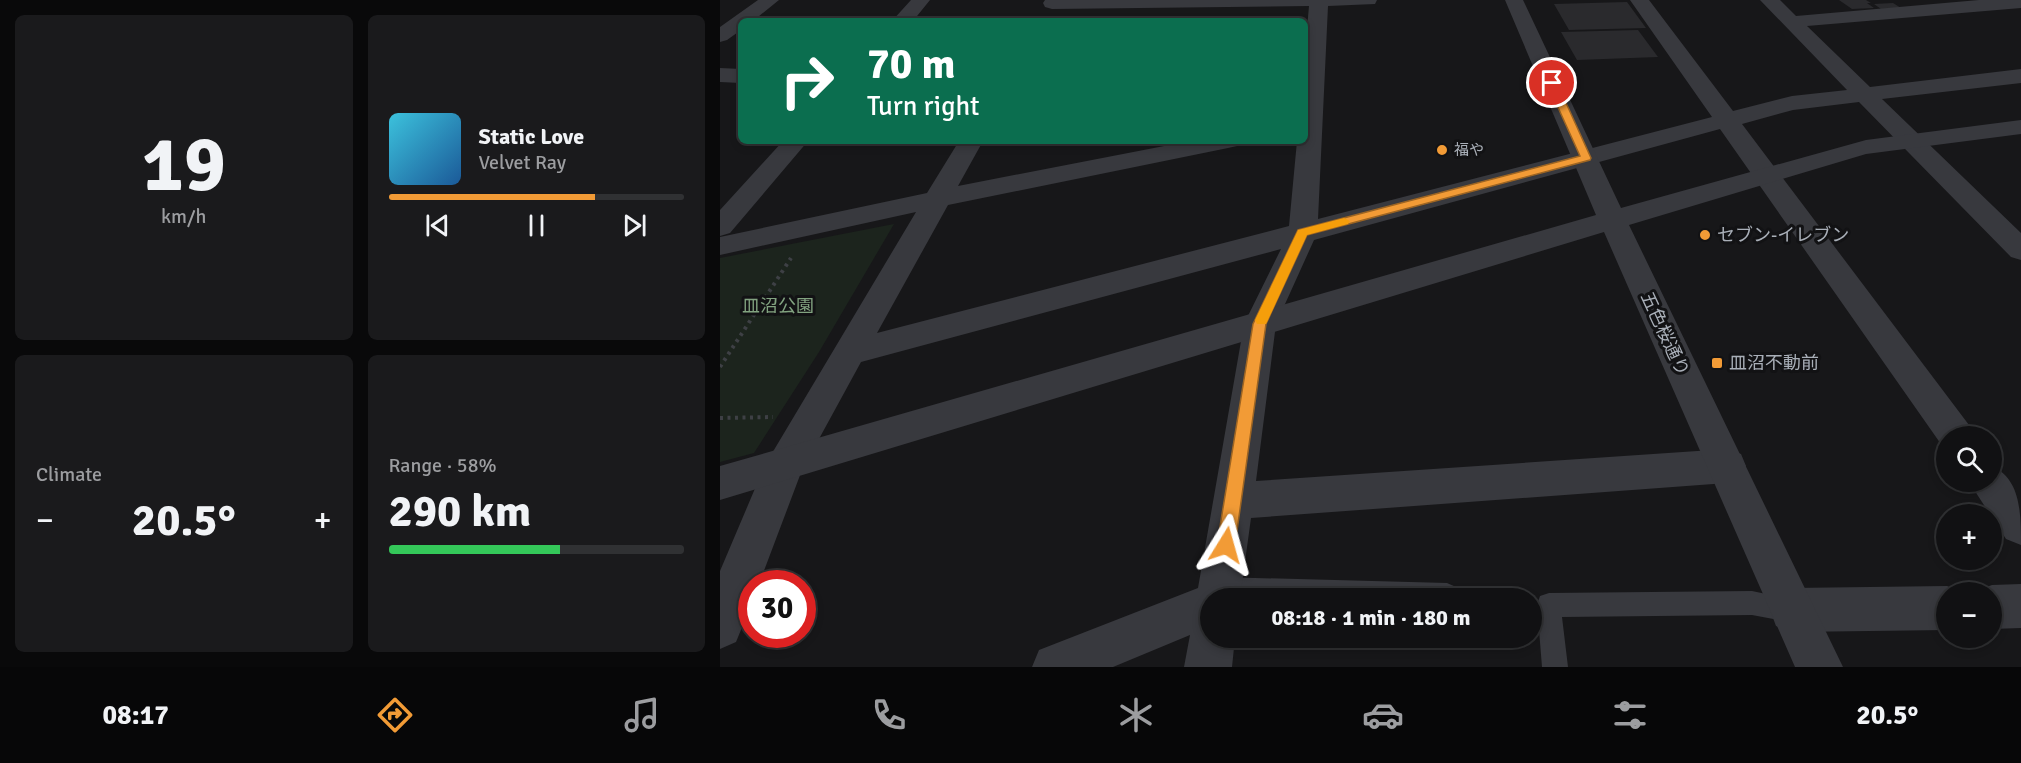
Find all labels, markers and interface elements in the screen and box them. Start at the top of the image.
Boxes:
text: 70 m [867,39,956,90]
icon: right [768,42,846,120]
pin [1526,57,1577,108]
icon: arrive [1535,66,1568,99]
text: Turn right [867,90,980,123]
text: 19 [142,117,226,213]
text: Static Love [479,123,584,150]
place label: 福や [1454,141,1484,159]
marker: 福や [1435,143,1449,157]
text: Velvet Ray [479,150,566,175]
text: km/h [161,204,206,229]
icon: previous [421,209,454,242]
icon: pause [520,209,553,242]
icon: next [618,209,651,242]
place label: セブン-イレブン [1717,224,1849,246]
marker: セブン-イレブン [1698,228,1712,242]
street label: 五色桜通り [1636,289,1694,379]
park label: 皿沼公園 [742,295,814,317]
place label: 皿沼不動前 [1729,352,1819,374]
marker: 皿沼不動前 [1710,356,1724,370]
map controls [1936,426,2002,648]
button: search [1936,426,2002,492]
text: Range · 58% [389,453,497,478]
text: Climate [36,462,102,487]
text: 290 km [389,484,531,539]
text: 20.5° [132,493,236,548]
text: − [36,500,54,541]
text: + [314,500,331,541]
button: + [1936,504,2002,570]
position arrow [1194,513,1258,577]
speed limit sign: 30 [738,570,816,648]
button: − [1936,582,2002,648]
text: 08:18 · 1 min · 180 m [1271,604,1471,631]
icon: directions [374,694,416,736]
icon: music [621,694,663,736]
icon: phone [868,694,910,736]
icon: climate [1115,694,1157,736]
icon: car [1362,694,1404,736]
icon: filters [1609,694,1651,736]
text: 08:17 [103,699,169,732]
text: 20.5° [1856,699,1918,732]

